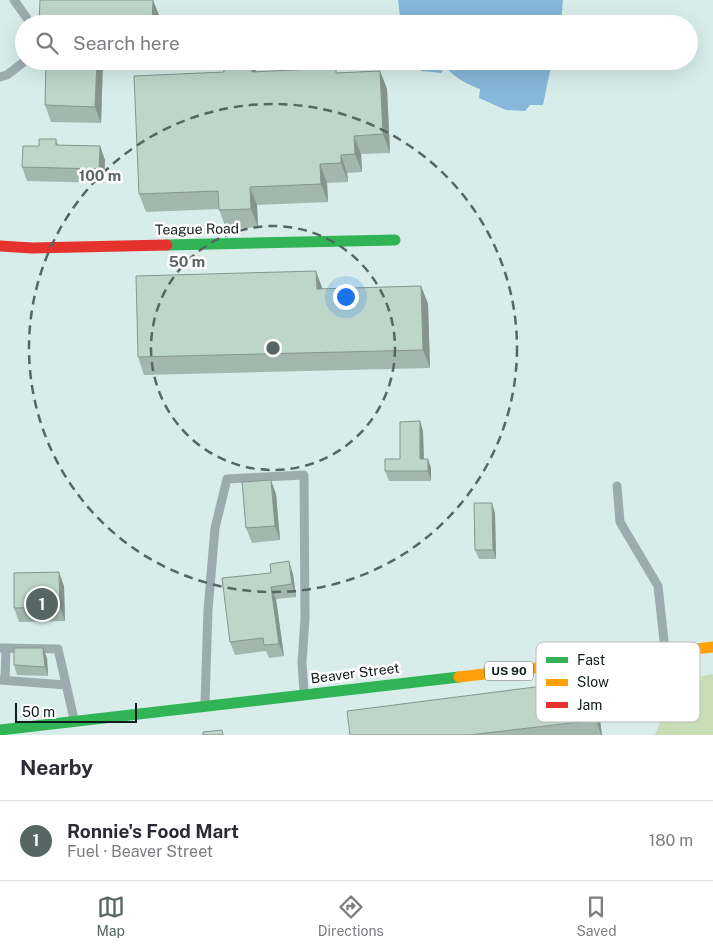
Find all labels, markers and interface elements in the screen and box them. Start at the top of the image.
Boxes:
search box [15,15,698,70]
icon: search [33,29,61,57]
text: Search here [73,32,180,54]
text: 100 m [79,167,121,184]
street label: Teague Road [155,220,239,238]
text: 50 m [169,253,205,270]
your location [333,284,359,310]
centre of rings [264,339,282,357]
pin: 1 [26,585,58,623]
legend [536,642,700,722]
text: Fast [577,652,605,668]
street label: Beaver Street [310,660,400,686]
road number: US 90 [485,661,533,680]
text: Slow [577,674,609,690]
text: Jam [577,697,602,713]
scale bar [15,700,138,723]
text: 50 m [22,704,55,720]
text: Nearby [20,755,93,780]
text: Ronnie's Food Mart [67,820,239,842]
text: 1 [33,831,39,850]
text: 180 m [649,831,693,850]
text: Fuel · Beaver Street [67,842,213,861]
tab: Map [96,893,125,939]
tab: Directions [318,893,384,939]
tab: Saved [576,893,617,939]

